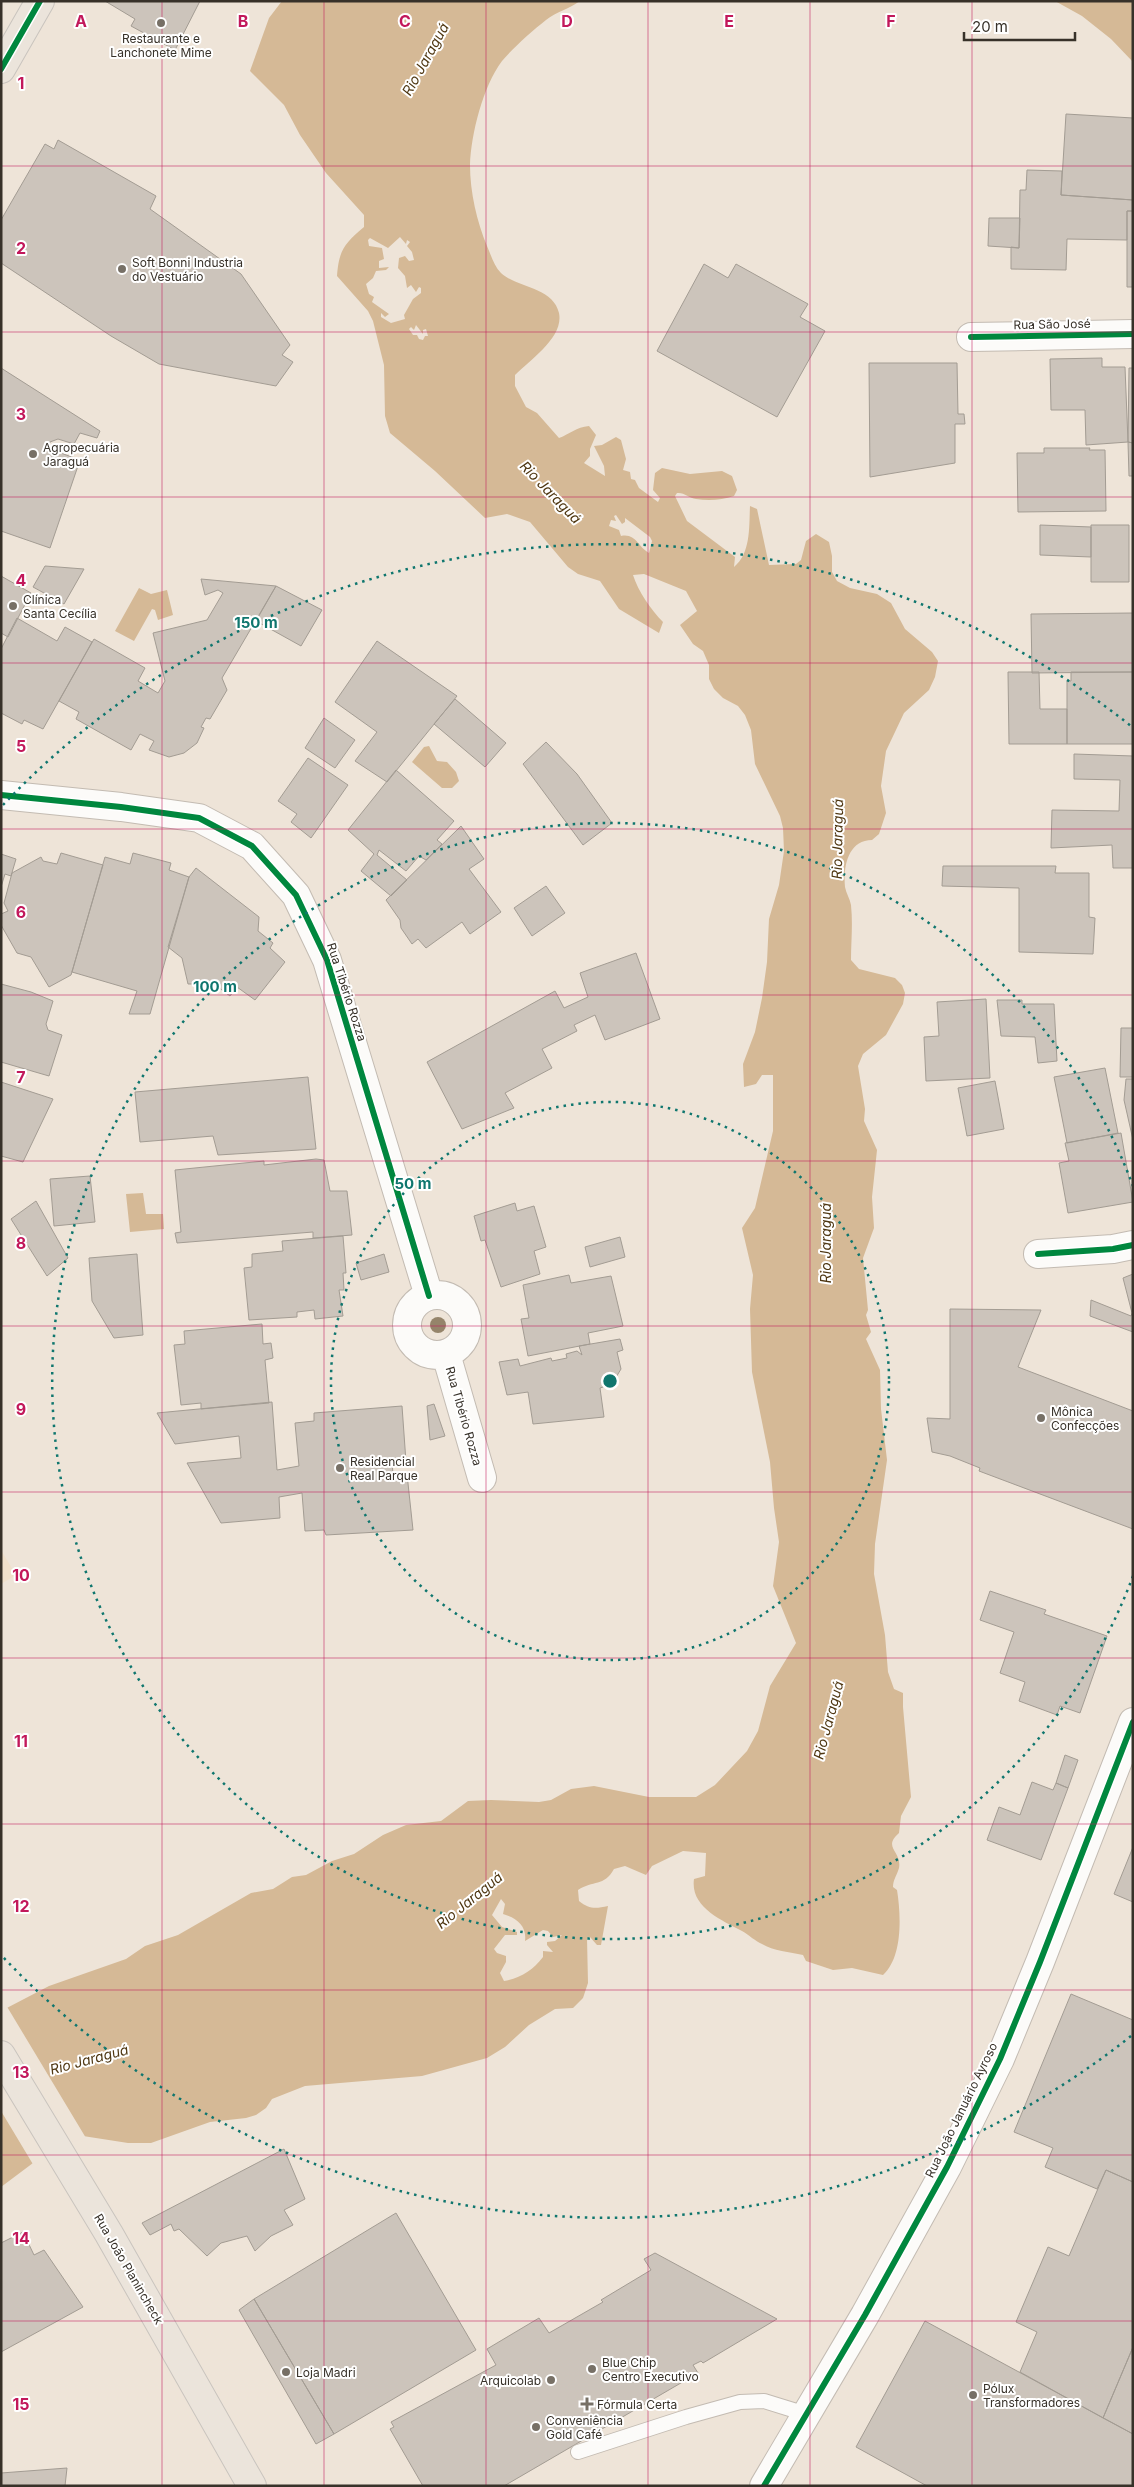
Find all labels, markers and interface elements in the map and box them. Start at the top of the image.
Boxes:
scale bar [964,10,1075,42]
text: A [75,11,87,31]
text: B [238,11,248,31]
text: C [399,11,411,31]
text: D [561,11,573,31]
text: E [724,11,734,31]
text: F [886,11,896,31]
marker: Restaurante e Lanchonete Mime [155,17,167,29]
text: 20 m [972,17,1008,36]
water label: Rio Jaraguá [398,19,452,98]
place label: Restaurante e Lanchonete Mime [110,31,212,60]
text: 1 [18,73,24,93]
text: 2 [16,238,26,258]
place label: Soft Bonni Industria do Vestuário [132,255,243,284]
marker: Soft Bonni Industria do Vestuário [116,263,128,275]
street label: Rua São José [1013,316,1091,332]
text: 3 [16,404,26,424]
place label: Agropecuária Jaraguá [43,440,120,469]
marker: Agropecuária Jaraguá [27,448,39,460]
water label: Rio Jaraguá [517,457,585,527]
text: 4 [16,570,27,590]
place label: Clínica Santa Cecília [23,592,97,621]
marker: Clínica Santa Cecília [7,600,19,612]
text: 150 m [234,613,278,632]
text: 5 [16,736,26,756]
water label: Rio Jaraguá [828,798,846,879]
text: 6 [16,902,26,922]
street label: Rua Tibério Rozza [324,941,370,1043]
text: 100 m [193,977,237,996]
text: 7 [16,1067,26,1087]
text: 50 m [395,1174,431,1193]
water label: Rio Jaraguá [817,1202,834,1283]
text: 8 [16,1233,26,1253]
street label: Rua Tibério Rozza [443,1365,485,1467]
centre of rings [601,1372,619,1390]
text: 9 [16,1399,26,1419]
place label: Mônica Confecções [1051,1404,1119,1433]
marker: Mônica Confecções [1035,1412,1047,1424]
place label: Residencial Real Parque [350,1454,418,1483]
marker: Residencial Real Parque [334,1462,346,1474]
text: 10 [12,1565,30,1585]
water label: Rio Jaraguá [809,1679,847,1761]
text: 11 [14,1731,28,1751]
water label: Rio Jaraguá [432,1868,506,1932]
text: 12 [13,1896,29,1916]
water label: Rio Jaraguá [48,2040,130,2078]
street label: Rua João Januário Ayroso [922,2040,1000,2180]
text: 13 [12,2062,30,2082]
street label: Rua João Planincheck [91,2211,167,2327]
text: 14 [12,2228,30,2248]
place label: Blue Chip Centro Executivo [602,2355,699,2384]
marker: Blue Chip Centro Executivo [586,2363,598,2375]
place label: Loja Madri [296,2365,356,2380]
marker: Loja Madri [280,2366,292,2378]
place label: Arquicolab [480,2373,541,2388]
marker: Arquicolab [545,2374,557,2386]
place label: Pólux Transformadores [983,2381,1080,2410]
marker: Pólux Transformadores [967,2389,979,2401]
text: 15 [12,2394,30,2414]
place label: Fórmula Certa [597,2397,677,2412]
marker: Fórmula Certa [581,2398,593,2410]
place label: Conveniência Gold Café [546,2413,623,2442]
marker: Conveniência Gold Café [530,2421,542,2433]

